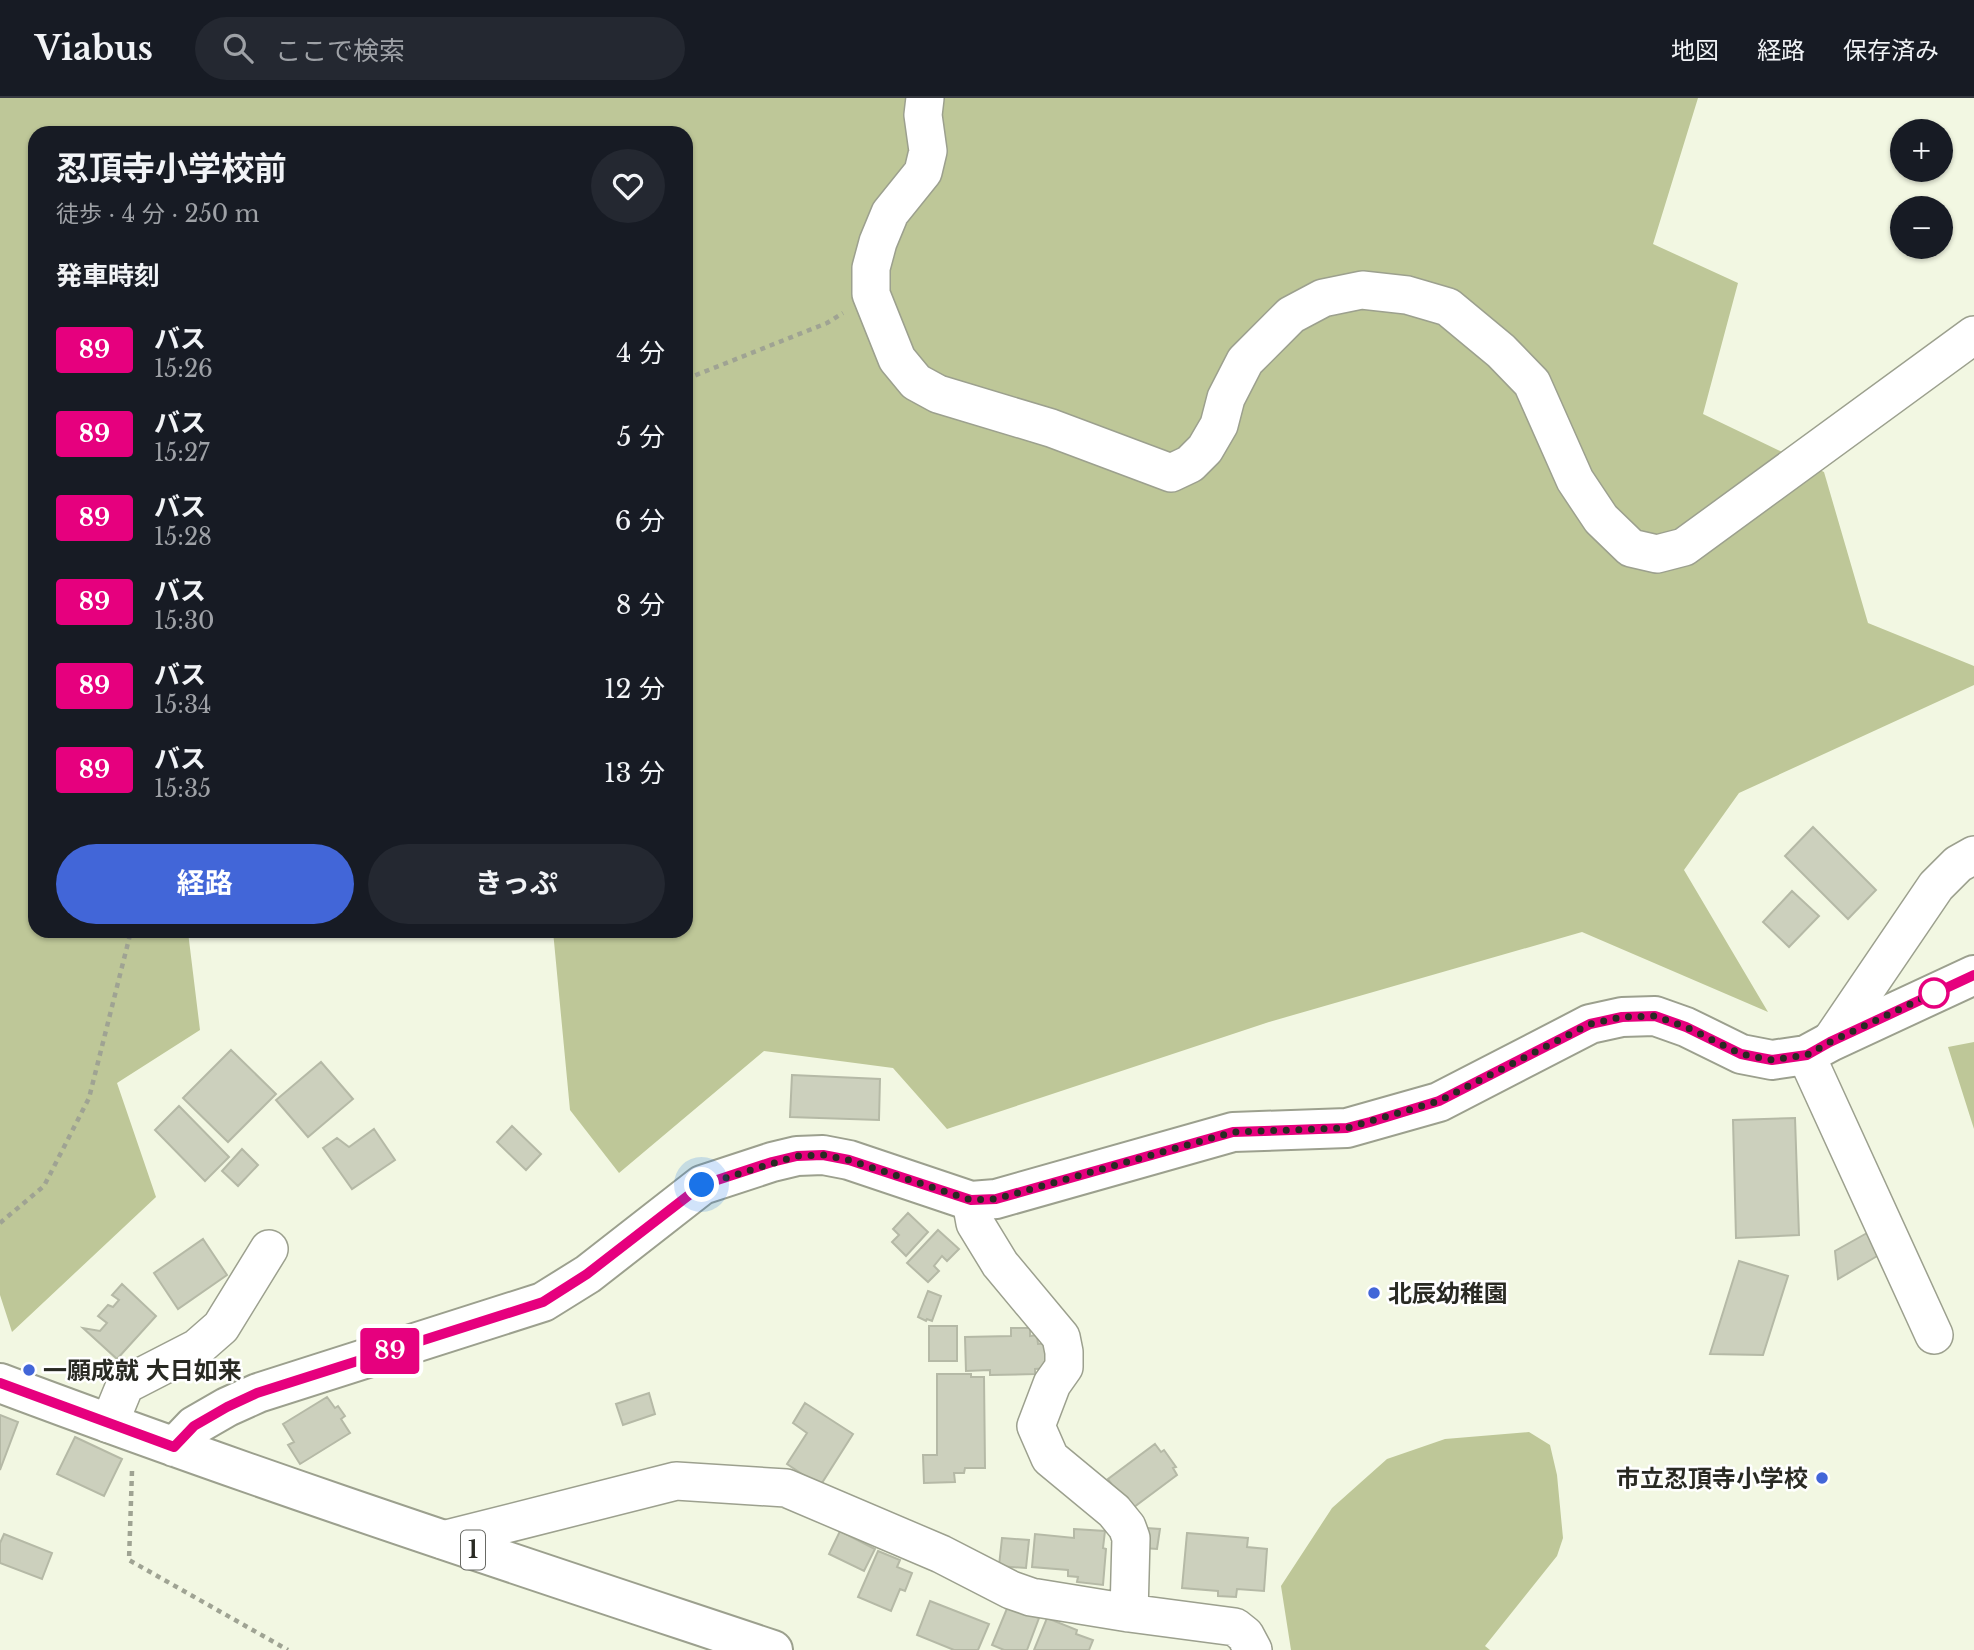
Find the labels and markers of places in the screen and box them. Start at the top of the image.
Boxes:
unlabelled marker [1919,978,1949,1008]
place label: 北辰幼稚園 [1388,1279,1508,1308]
marker: 北辰幼稚園 [1366,1285,1382,1301]
place label: 一願成就 大日如来 [43,1356,241,1385]
marker: 一願成就 大日如来 [21,1362,37,1378]
place label: 市立忍頂寺小学校 [1616,1464,1808,1493]
marker: 市立忍頂寺小学校 [1814,1470,1830,1486]

